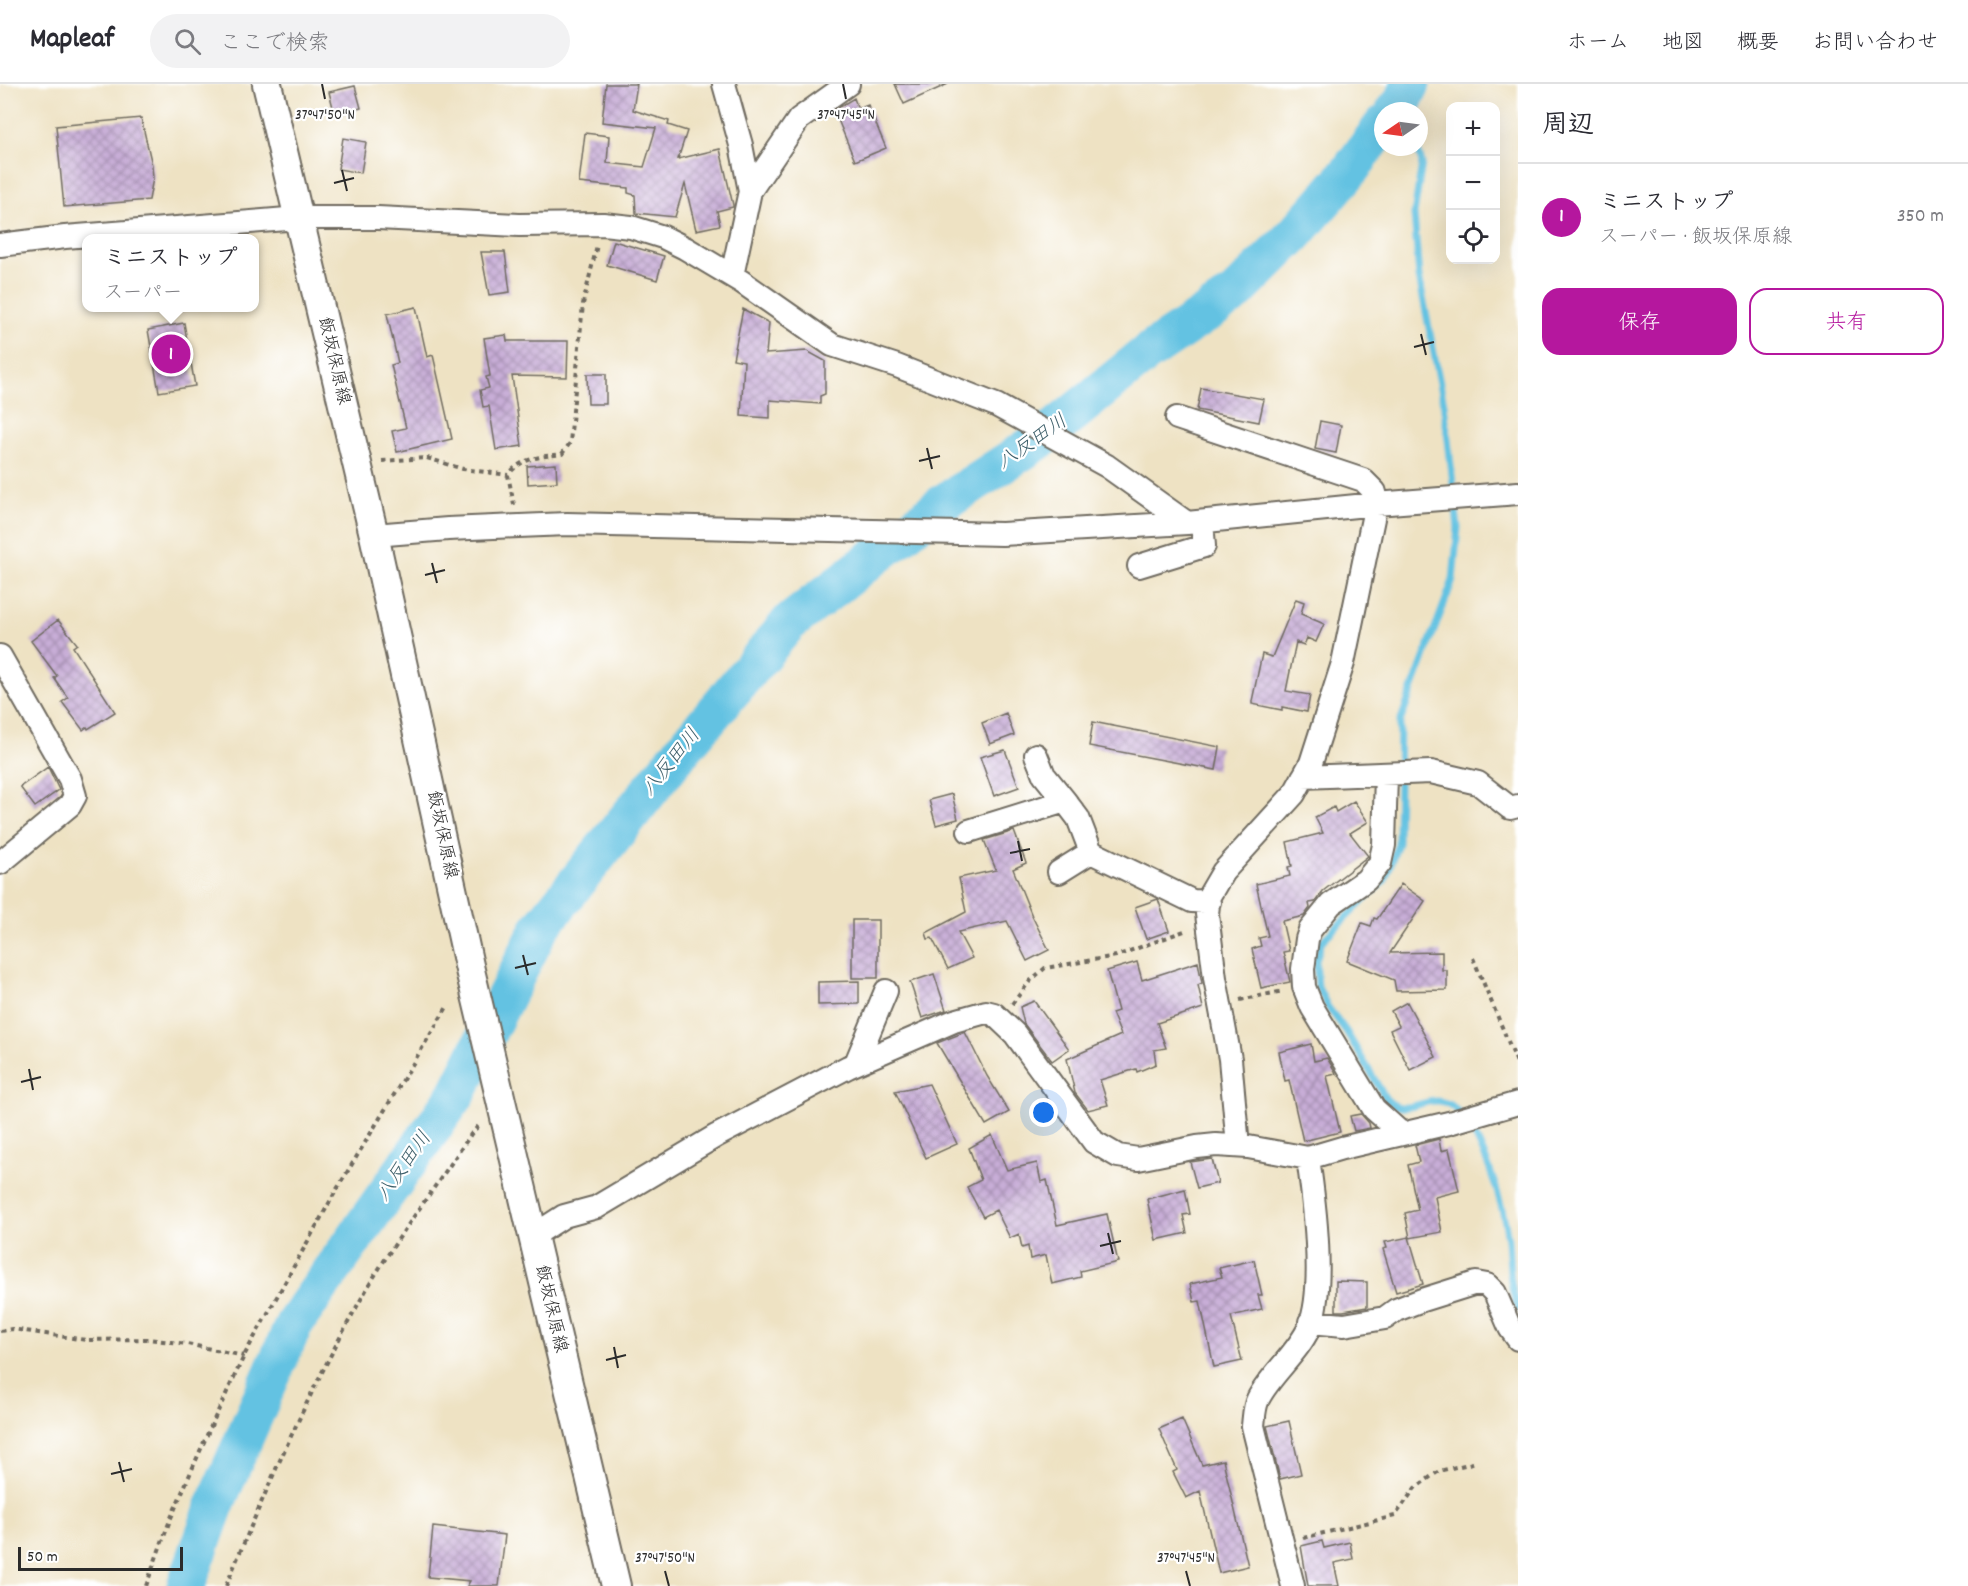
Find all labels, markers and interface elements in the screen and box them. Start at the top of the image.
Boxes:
search box [150,14,570,68]
text: Mapleaf [30,21,114,61]
icon: search [171,25,204,58]
text: ここで検索 [219,29,329,60]
text: ホーム [1567,29,1629,59]
text: 地図 [1662,29,1704,59]
text: 概要 [1737,29,1779,59]
text: お問い合わせ [1812,29,1938,59]
north arrow [1374,102,1428,156]
map controls [1446,102,1500,264]
button: + [1446,102,1500,156]
text: 37°47'50"N [295,105,355,127]
text: 37°47'45"N [817,105,875,127]
text: 周辺 [1542,108,1594,145]
button: − [1446,156,1500,210]
text: ミニストップ [1599,188,1733,219]
text: 1 [1559,203,1564,231]
text: 350 m [1897,203,1944,231]
button: locate [1446,210,1500,264]
text: スーパー · 飯坂保原線 [1599,224,1792,252]
popup [82,234,259,312]
text: ミニストップ [103,244,238,275]
text: スーパー [103,280,183,308]
button: 保存 [1542,288,1737,355]
button: 共有 [1749,288,1944,355]
street label: 飯坂保原線 [311,314,355,408]
pin: 1 [152,332,190,376]
water label: 八反田川 [992,409,1074,477]
water label: 八反田川 [636,723,708,803]
street label: 飯坂保原線 [419,788,463,882]
your location [1029,1098,1058,1127]
water label: 八反田川 [371,1126,439,1208]
street label: 飯坂保原線 [528,1262,572,1356]
scale bar [18,1544,183,1572]
text: 50 m [27,1546,58,1569]
text: 37°47'50"N [635,1548,695,1570]
text: 37°47'45"N [1157,1548,1215,1570]

